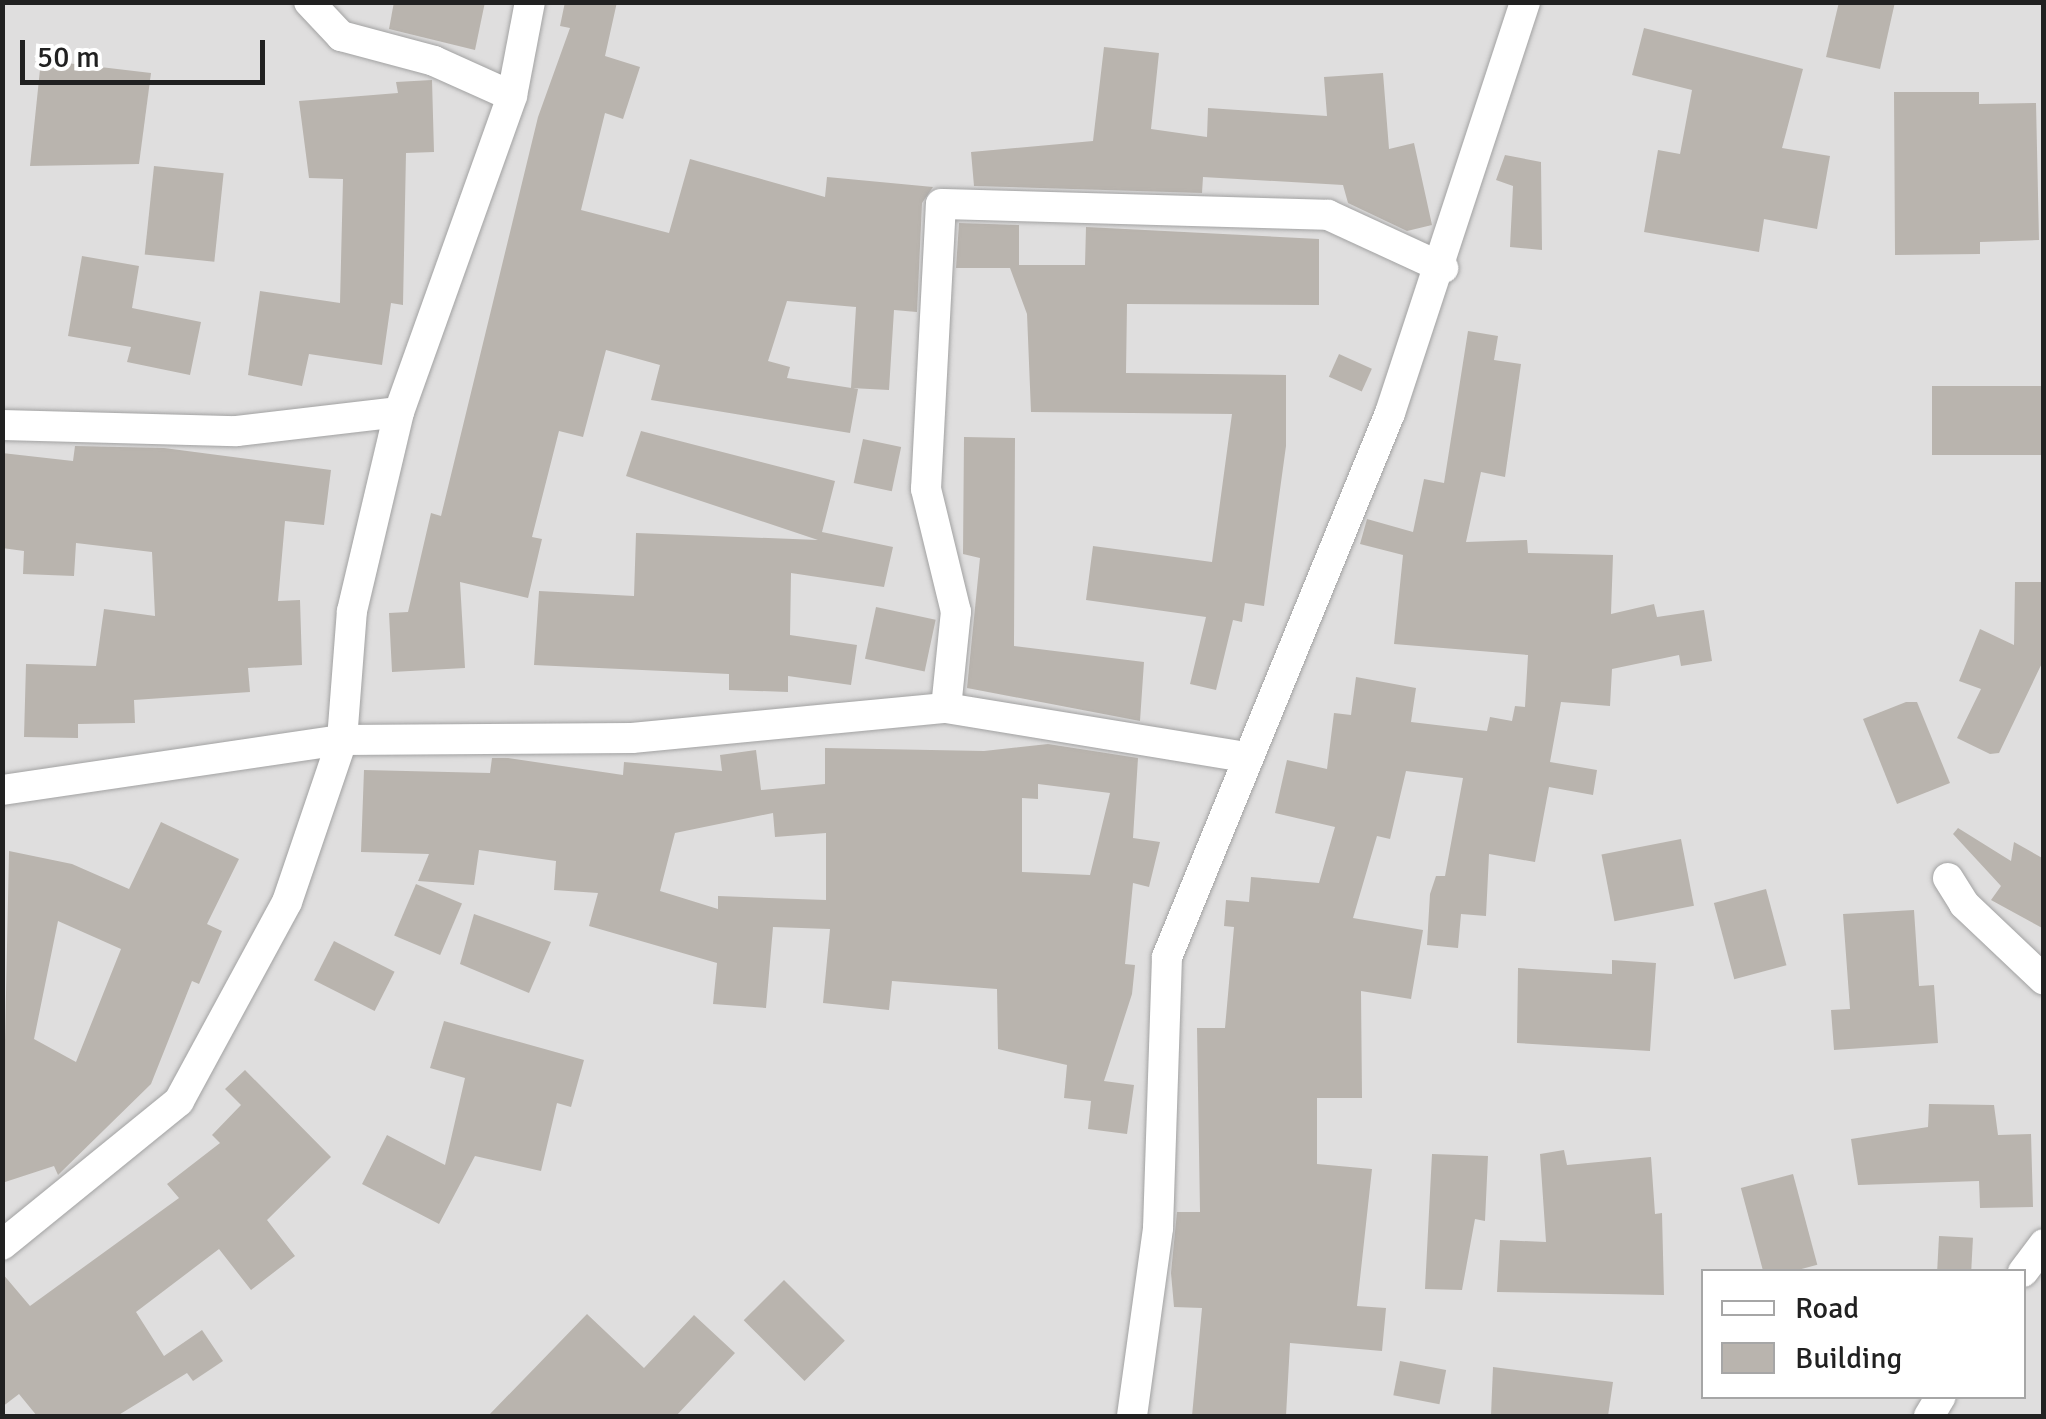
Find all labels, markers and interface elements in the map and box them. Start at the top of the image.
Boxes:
scale bar [25,20,270,82]
text: 50 m [37,39,100,76]
legend [1701,1269,2026,1399]
text: Road [1795,1290,1859,1327]
text: Building [1795,1340,1902,1377]

